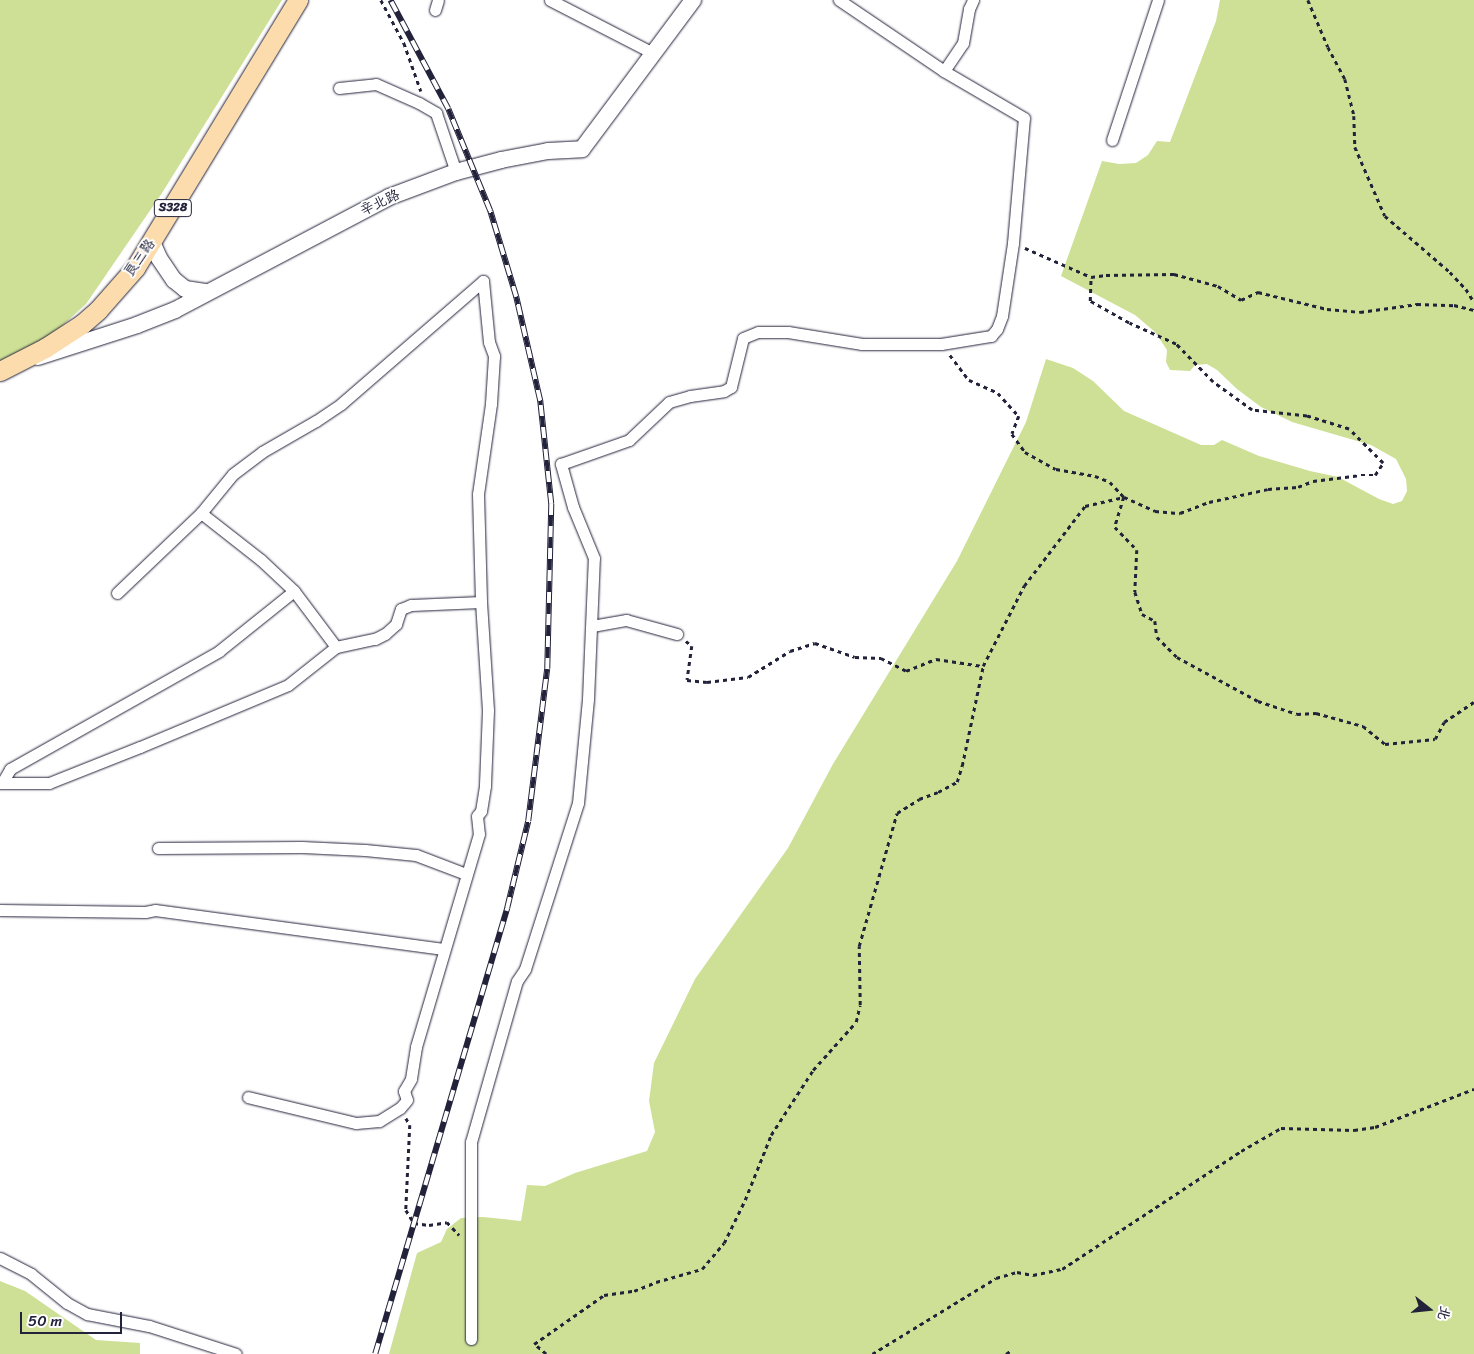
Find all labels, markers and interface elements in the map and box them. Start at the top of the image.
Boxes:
street label: 辛北路 [357,187,403,219]
road number: S328 [153,198,193,218]
street label: 良三路 [121,236,159,280]
north arrow [1404,1284,1454,1334]
scale bar [22,1302,125,1334]
text: 北 [1430,1303,1458,1323]
text: 50 m [28,1308,62,1334]

